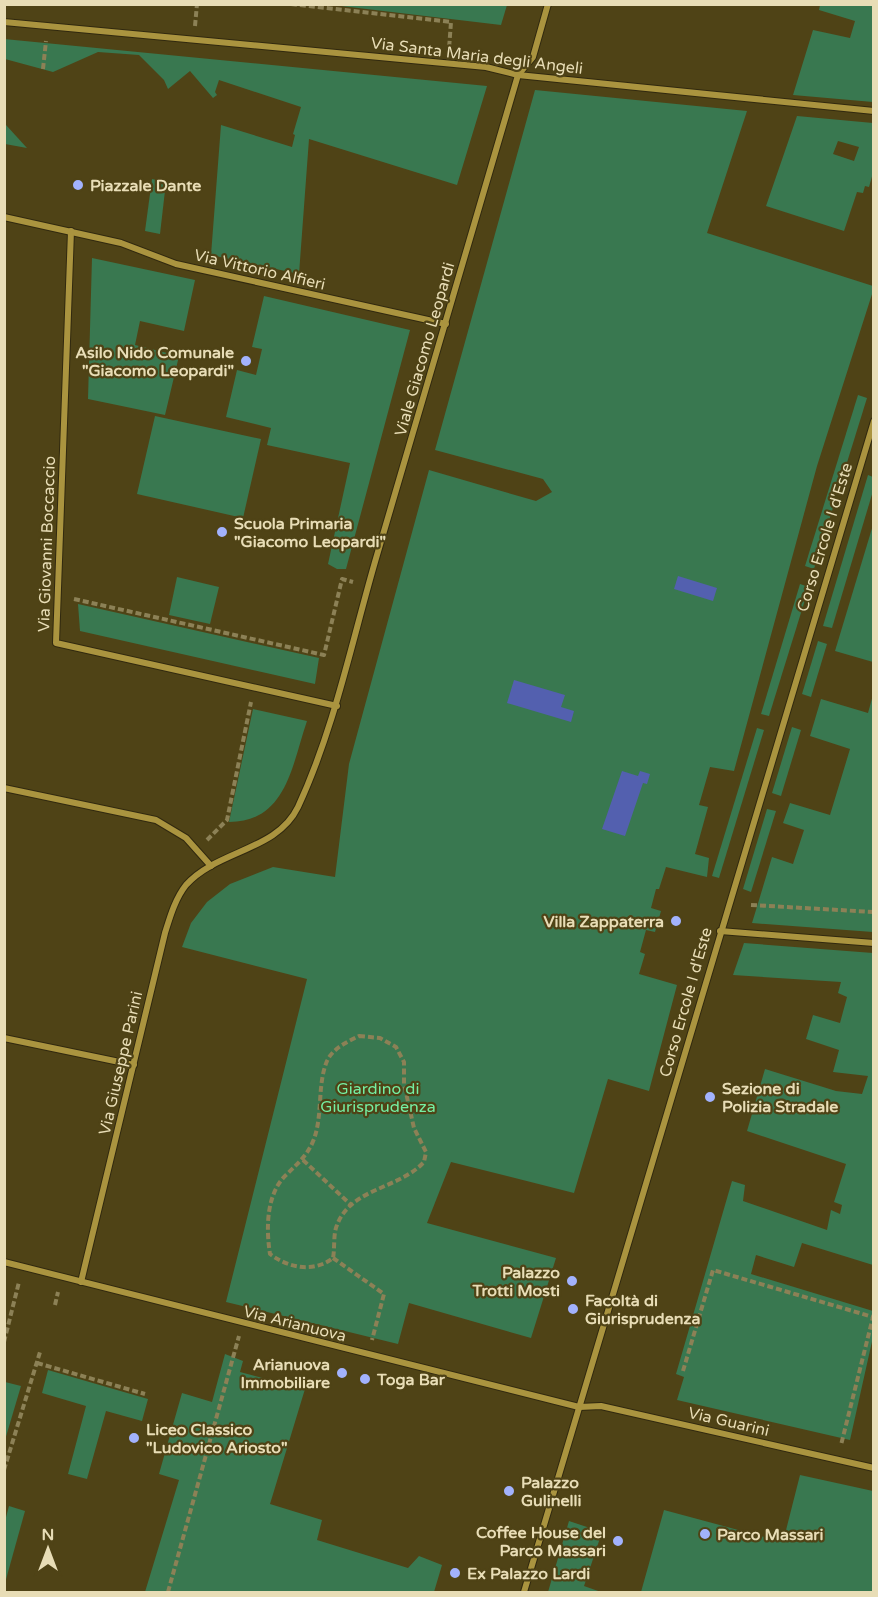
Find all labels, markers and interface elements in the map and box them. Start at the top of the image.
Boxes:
street label: Via Santa Maria degli Angeli [370,33,584,79]
place label: Piazzale Dante [90,176,201,196]
marker: Piazzale Dante [71,178,85,192]
street label: Via Vittorio Alfieri [192,245,327,295]
street label: Viale Giacomo Leopardi [391,260,459,439]
place label: Asilo Nido Comunale "Giacomo Leopardi" [75,343,234,381]
marker: Asilo Nido Comunale "Giacomo Leopardi" [239,354,253,368]
street label: Via Giovanni Boccaccio [34,456,60,632]
street label: Corso Ercole I d'Este [793,460,857,614]
place label: Scuola Primaria "Giacomo Leopardi" [234,514,386,552]
marker: Scuola Primaria "Giacomo Leopardi" [215,525,229,539]
place label: Villa Zappaterra [543,912,664,932]
marker: Villa Zappaterra [669,914,683,928]
street label: Corso Ercole I d'Este [655,925,717,1079]
street label: Via Giuseppe Parini [95,989,147,1137]
park label: Giardino di Giurisprudenza [320,1079,436,1117]
place label: Sezione di Polizia Stradale [722,1079,838,1117]
marker: Sezione di Polizia Stradale [703,1090,717,1104]
place label: Palazzo Trotti Mosti [472,1263,560,1301]
marker: Palazzo Trotti Mosti [565,1274,579,1288]
place label: Facoltà di Giurisprudenza [585,1291,700,1329]
street label: Via Arianuova [241,1302,348,1346]
marker: Facoltà di Giurisprudenza [566,1302,580,1316]
place label: Arianuova Immobiliare [241,1355,330,1393]
marker: Arianuova Immobiliare [335,1366,349,1380]
place label: Toga Bar [376,1370,446,1390]
marker: Toga Bar [358,1372,372,1386]
street label: Via Guarini [686,1403,771,1441]
place label: Liceo Classico "Ludovico Ariosto" [146,1420,287,1458]
marker: Liceo Classico "Ludovico Ariosto" [127,1431,141,1445]
place label: Palazzo Gulinelli [521,1473,582,1511]
marker: Palazzo Gulinelli [502,1484,516,1498]
north arrow [18,1519,78,1579]
place label: Coffee House del Parco Massari [476,1523,606,1561]
text: N [42,1525,54,1545]
place label: Parco Massari [717,1525,823,1545]
marker: Parco Massari [698,1527,712,1541]
marker: Coffee House del Parco Massari [611,1534,625,1548]
place label: Ex Palazzo Lardi [467,1564,590,1584]
marker: Ex Palazzo Lardi [448,1566,462,1580]

